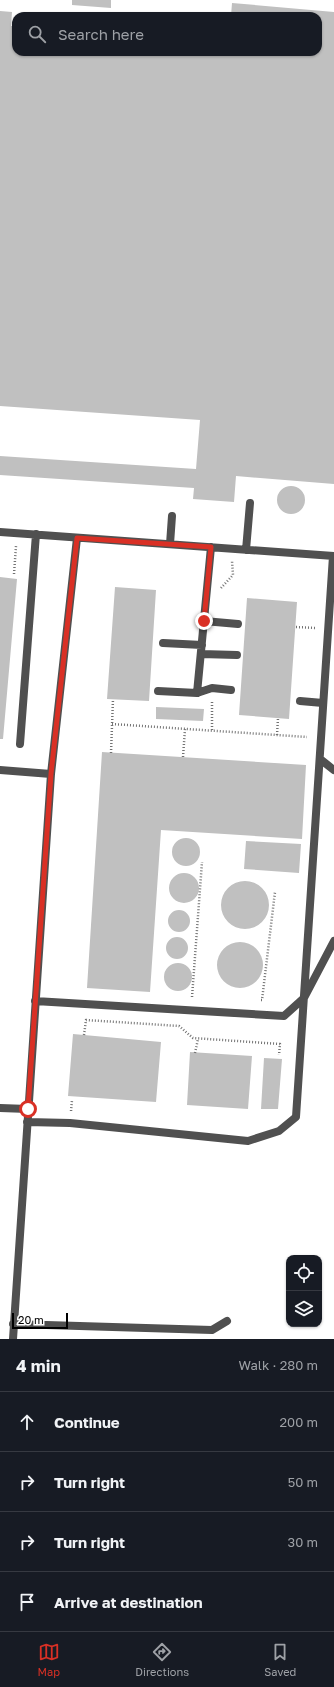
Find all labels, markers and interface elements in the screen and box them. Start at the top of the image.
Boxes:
search box [12,12,322,56]
icon: search [26,23,48,45]
text: Search here [58,25,144,43]
route end [195,612,213,630]
route start [19,1100,37,1118]
map controls [286,1255,322,1327]
button: locate [286,1255,322,1291]
button: layers [286,1291,322,1327]
scale bar [12,1311,68,1330]
text: 20 m [18,1313,44,1326]
text: 4 min [16,1355,61,1376]
text: Walk · 280 m [239,1357,318,1373]
icon: ahead [16,1411,38,1433]
text: Continue [54,1413,120,1431]
text: 200 m [280,1414,318,1430]
icon: right [16,1471,38,1493]
text: Turn right [54,1473,125,1491]
text: 50 m [288,1474,318,1490]
icon: right [16,1531,38,1553]
text: Turn right [54,1533,125,1551]
text: 30 m [288,1534,318,1550]
icon: arrive [16,1591,38,1613]
text: Arrive at destination [54,1593,203,1611]
tab: Map [38,1641,60,1678]
tab: Directions [135,1641,189,1678]
tab: Saved [264,1641,296,1678]

